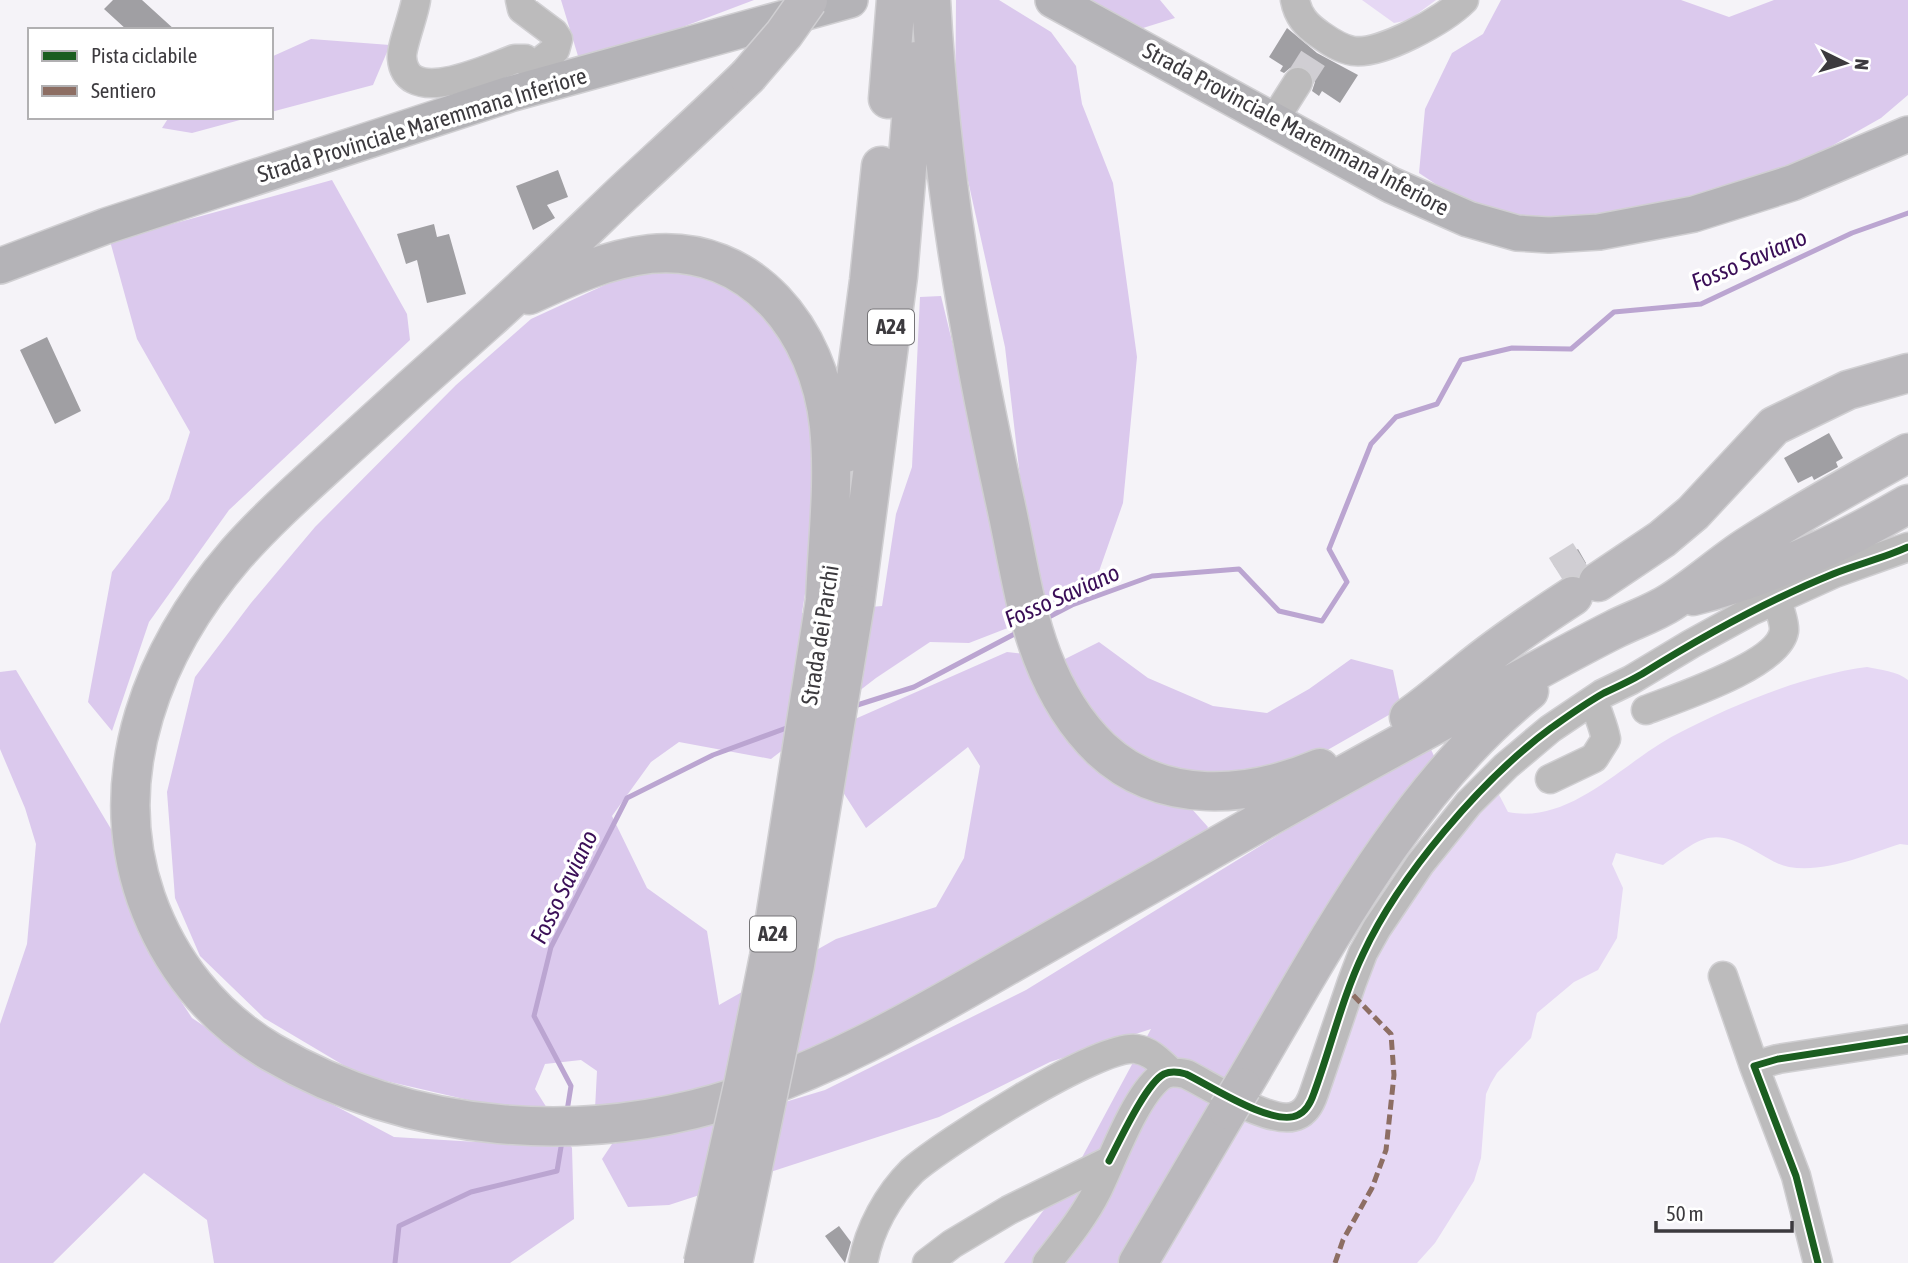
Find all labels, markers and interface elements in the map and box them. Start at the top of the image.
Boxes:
legend [28,28,273,119]
north arrow [1810,28,1880,98]
street label: Strada Provinciale Maremmana Inferiore [1139,37,1453,221]
text: Pista ciclabile [91,43,197,67]
text: N [1850,58,1873,71]
street label: Strada Provinciale Maremmana Inferiore [254,62,590,188]
text: Sentiero [91,78,156,102]
water label: Fosso Saviano [1687,223,1811,296]
road number: A24 [868,310,914,344]
water label: Fosso Saviano [1000,558,1123,633]
street label: Strada dei Parchi [796,563,844,707]
water label: Fosso Saviano [525,826,603,948]
road number: A24 [750,916,796,951]
scale bar [1656,1190,1792,1234]
text: 50 m [1666,1201,1704,1225]

